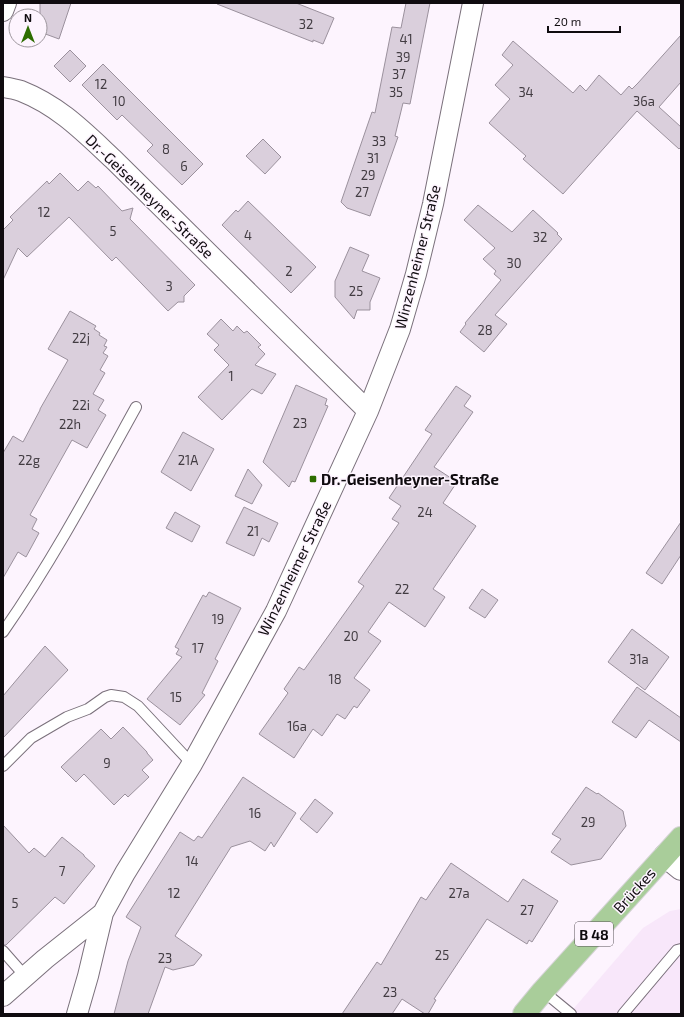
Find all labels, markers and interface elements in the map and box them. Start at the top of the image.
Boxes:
north arrow [8,8,48,48]
scale bar [548,8,620,34]
text: N [24,11,32,24]
text: 20 m [554,14,581,28]
house number: 32 [299,16,313,32]
house number: 41 [399,31,413,47]
house number: 39 [396,49,410,65]
house number: 37 [392,66,406,82]
house number: 12 [95,76,107,92]
house number: 35 [389,84,403,100]
house number: 34 [518,84,534,100]
house number: 10 [112,93,126,109]
house number: 36a [633,93,655,109]
street label: Dr.-Geisenheyner-Straße [82,130,218,262]
house number: 33 [372,133,386,149]
house number: 8 [162,141,170,157]
house number: 31 [367,150,379,166]
house number: 6 [180,158,188,174]
house number: 29 [361,167,375,183]
street label: Winzenheimer Straße [390,183,444,331]
house number: 27 [355,184,369,200]
house number: 12 [38,204,50,220]
house number: 5 [110,223,117,239]
house number: 4 [244,227,252,243]
house number: 32 [533,229,547,245]
house number: 30 [506,255,522,271]
house number: 2 [285,263,293,279]
house number: 3 [165,278,173,294]
house number: 25 [349,283,363,299]
house number: 28 [477,322,493,338]
house number: 22j [72,330,90,346]
house number: 1 [228,368,234,384]
house number: 22i [72,397,90,413]
house number: 23 [293,415,307,431]
house number: 22h [59,416,81,432]
house number: 22g [18,452,40,468]
house number: 21A [178,452,198,468]
place label: Dr.-Geisenheyner-Straße [321,470,499,489]
marker: Dr.-Geisenheyner-Straße [308,474,318,484]
street label: Winzenheimer Straße [253,497,335,639]
house number: 24 [417,504,433,520]
house number: 21 [247,523,259,539]
house number: 22 [395,581,409,597]
house number: 19 [212,611,224,627]
house number: 20 [343,628,359,644]
house number: 17 [192,640,204,656]
house number: 31a [629,651,649,667]
house number: 18 [328,671,342,687]
house number: 15 [170,689,182,705]
house number: 16a [287,718,307,734]
house number: 9 [103,755,111,771]
house number: 16 [249,805,261,821]
house number: 29 [581,814,595,830]
house number: 14 [185,853,199,869]
house number: 7 [59,863,66,879]
street label: Brückes [609,864,659,916]
house number: 12 [168,885,180,901]
house number: 27a [448,885,470,901]
house number: 5 [12,895,19,911]
house number: 27 [520,902,534,918]
road number: B 48 [575,922,613,946]
house number: 25 [435,947,449,963]
house number: 23 [158,950,172,966]
house number: 23 [383,984,397,1000]

